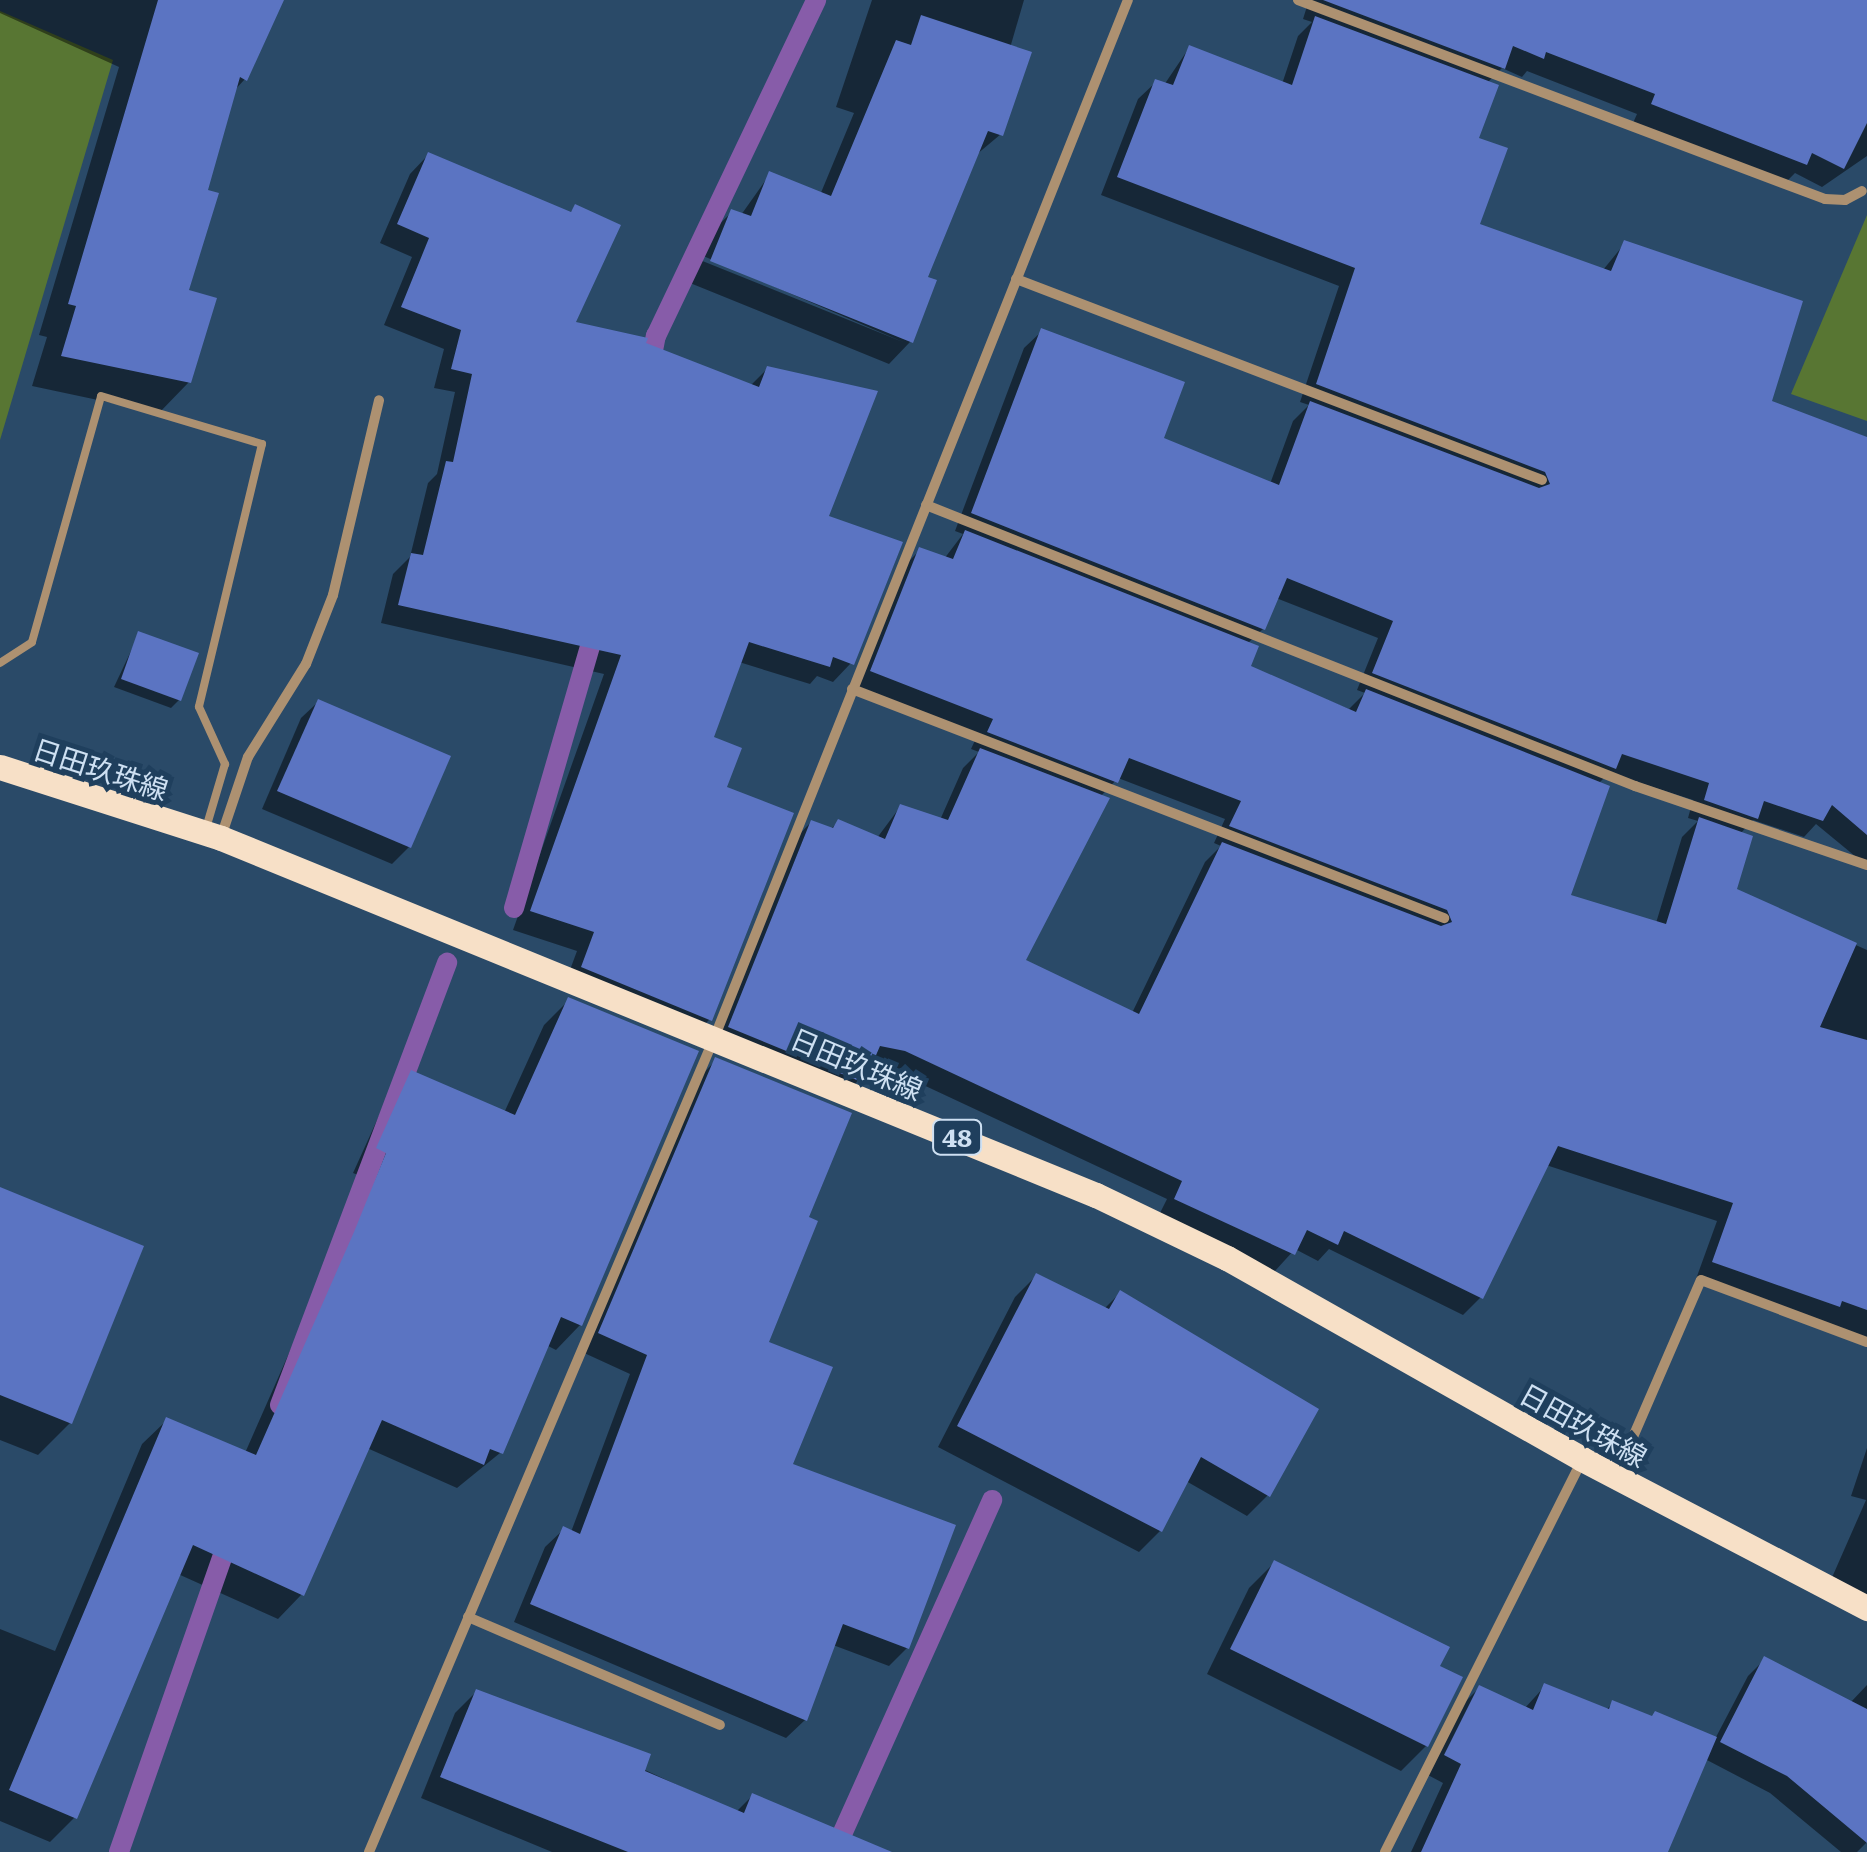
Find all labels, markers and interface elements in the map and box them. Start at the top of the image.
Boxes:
street label: 日田玖珠線 [29,730,173,806]
street label: 日田玖珠線 [786,1020,928,1106]
road number: 48 [932,1117,982,1157]
street label: 日田玖珠線 [1515,1375,1653,1473]

